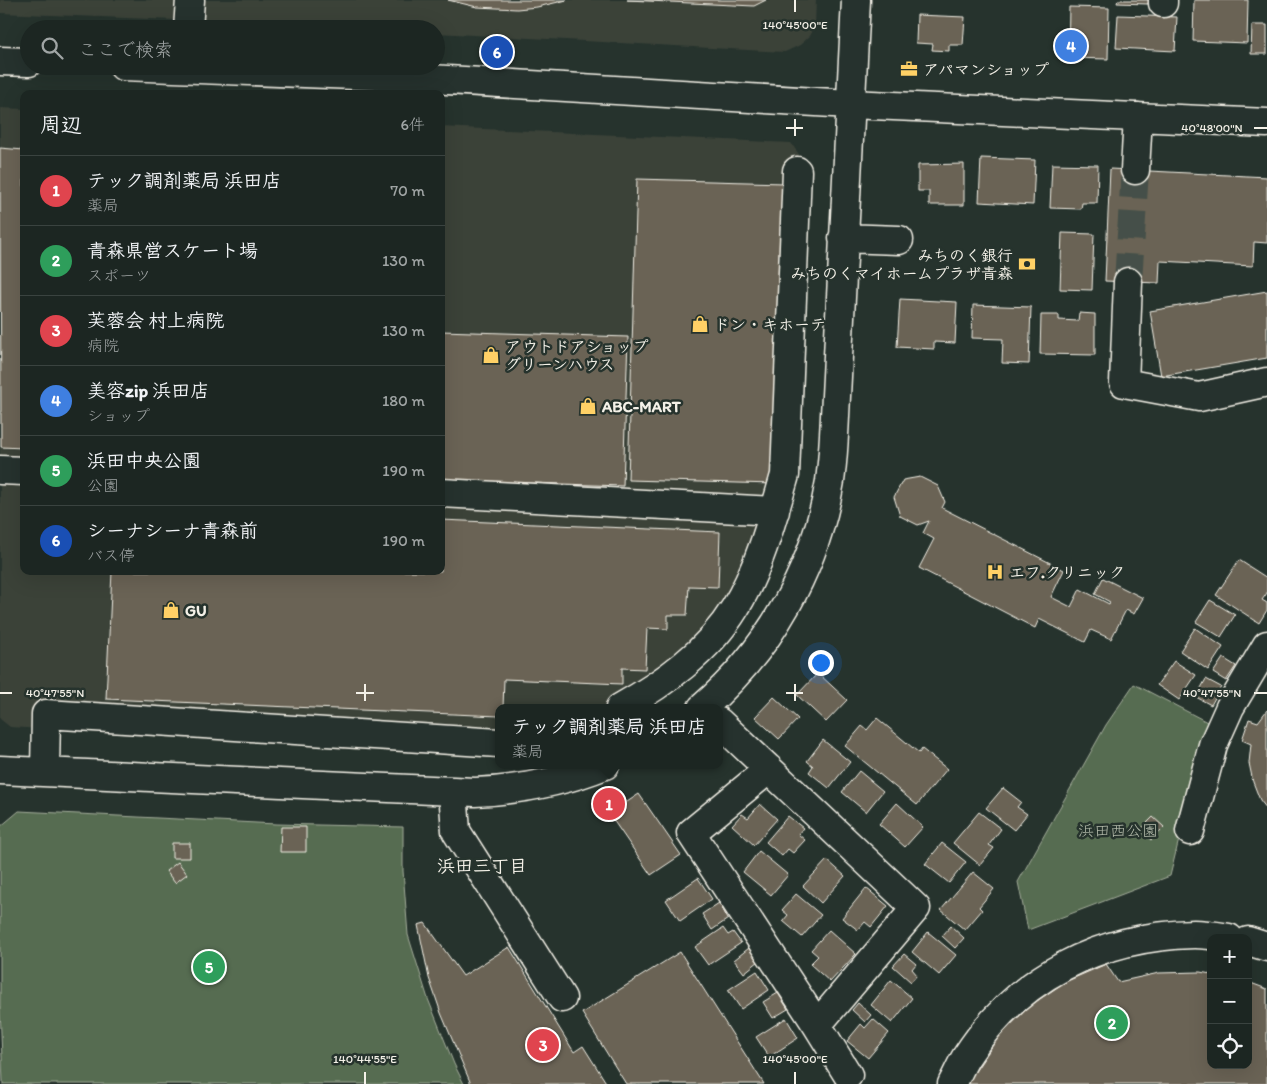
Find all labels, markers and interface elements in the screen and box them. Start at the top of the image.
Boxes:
text: 140°45'00"E [762,18,828,32]
search box [20,20,445,75]
pin: 4 [1055,27,1087,65]
pin: 6 [481,33,513,71]
icon: search [38,34,66,62]
text: ここで検索 [78,38,173,61]
office icon: アパマンショップ [899,59,919,79]
place label: アパマンショップ [923,60,1049,79]
text: 周辺 [40,112,82,137]
text: 6件 [401,115,425,134]
text: 40°48'00"N [1181,121,1243,135]
text: テック調剤薬局 浜田店 [87,169,281,192]
text: 1 [52,181,60,200]
text: 70 m [390,181,425,200]
text: 薬局 [87,196,119,215]
text: 青森県営スケート場 [87,239,258,262]
place label: みちのく銀行 みちのくマイホームプラザ青森 [790,246,1013,283]
text: 2 [52,251,60,270]
text: 130 m [382,251,425,270]
bank icon: みちのく銀行 みちのくマイホームプラザ青森 [1017,254,1037,274]
text: スポーツ [87,266,151,285]
text: 芙蓉会 村上病院 [87,309,224,332]
shop icon: ドン・キホーテ [690,314,710,334]
place label: ドン・キホーテ [714,315,826,334]
text: 3 [52,321,60,340]
text: 130 m [382,321,425,340]
text: 病院 [87,336,119,355]
place label: アウトドアショップ グリーンハウス [505,337,648,374]
shop icon: アウトドアショップ グリーンハウス [481,345,501,365]
text: 美容zip 浜田店 [87,379,209,402]
text: 4 [51,391,61,410]
text: 180 m [382,391,425,410]
shop icon: ABC-MART [578,396,598,416]
place label: ABC-MART [601,397,682,416]
text: ショップ [87,406,150,425]
text: 浜田中央公園 [87,449,201,472]
text: 5 [52,461,60,480]
text: 190 m [382,461,425,480]
text: 公園 [87,476,119,495]
text: シーナシーナ青森前 [87,519,258,542]
text: 6 [52,531,60,550]
text: 190 m [382,531,425,550]
text: バス停 [87,546,135,565]
hospital icon: エフ.クリニック [985,562,1005,582]
place label: エフ.クリニック [1009,563,1125,582]
shop icon: GU [161,600,181,620]
place label: GU [185,601,207,620]
your location [808,650,834,676]
text: 40°47'55"N [26,686,84,700]
text: 40°47'55"N [1183,686,1241,700]
popup [495,704,723,769]
text: テック調剤薬局 浜田店 [512,715,706,738]
text: 薬局 [512,742,544,761]
pin: 1 [593,785,625,823]
park label: 浜田西公園 [1078,821,1158,840]
district label: 浜田三丁目 [437,855,527,877]
map controls [1207,934,1252,1069]
button: + [1207,934,1252,979]
pin: 5 [193,948,225,986]
button: − [1207,979,1252,1024]
pin: 2 [1096,1004,1128,1042]
button: locate [1207,1024,1252,1069]
pin: 3 [527,1026,559,1064]
text: 140°44'55"E [333,1052,397,1066]
text: 140°45'00"E [762,1052,828,1066]

